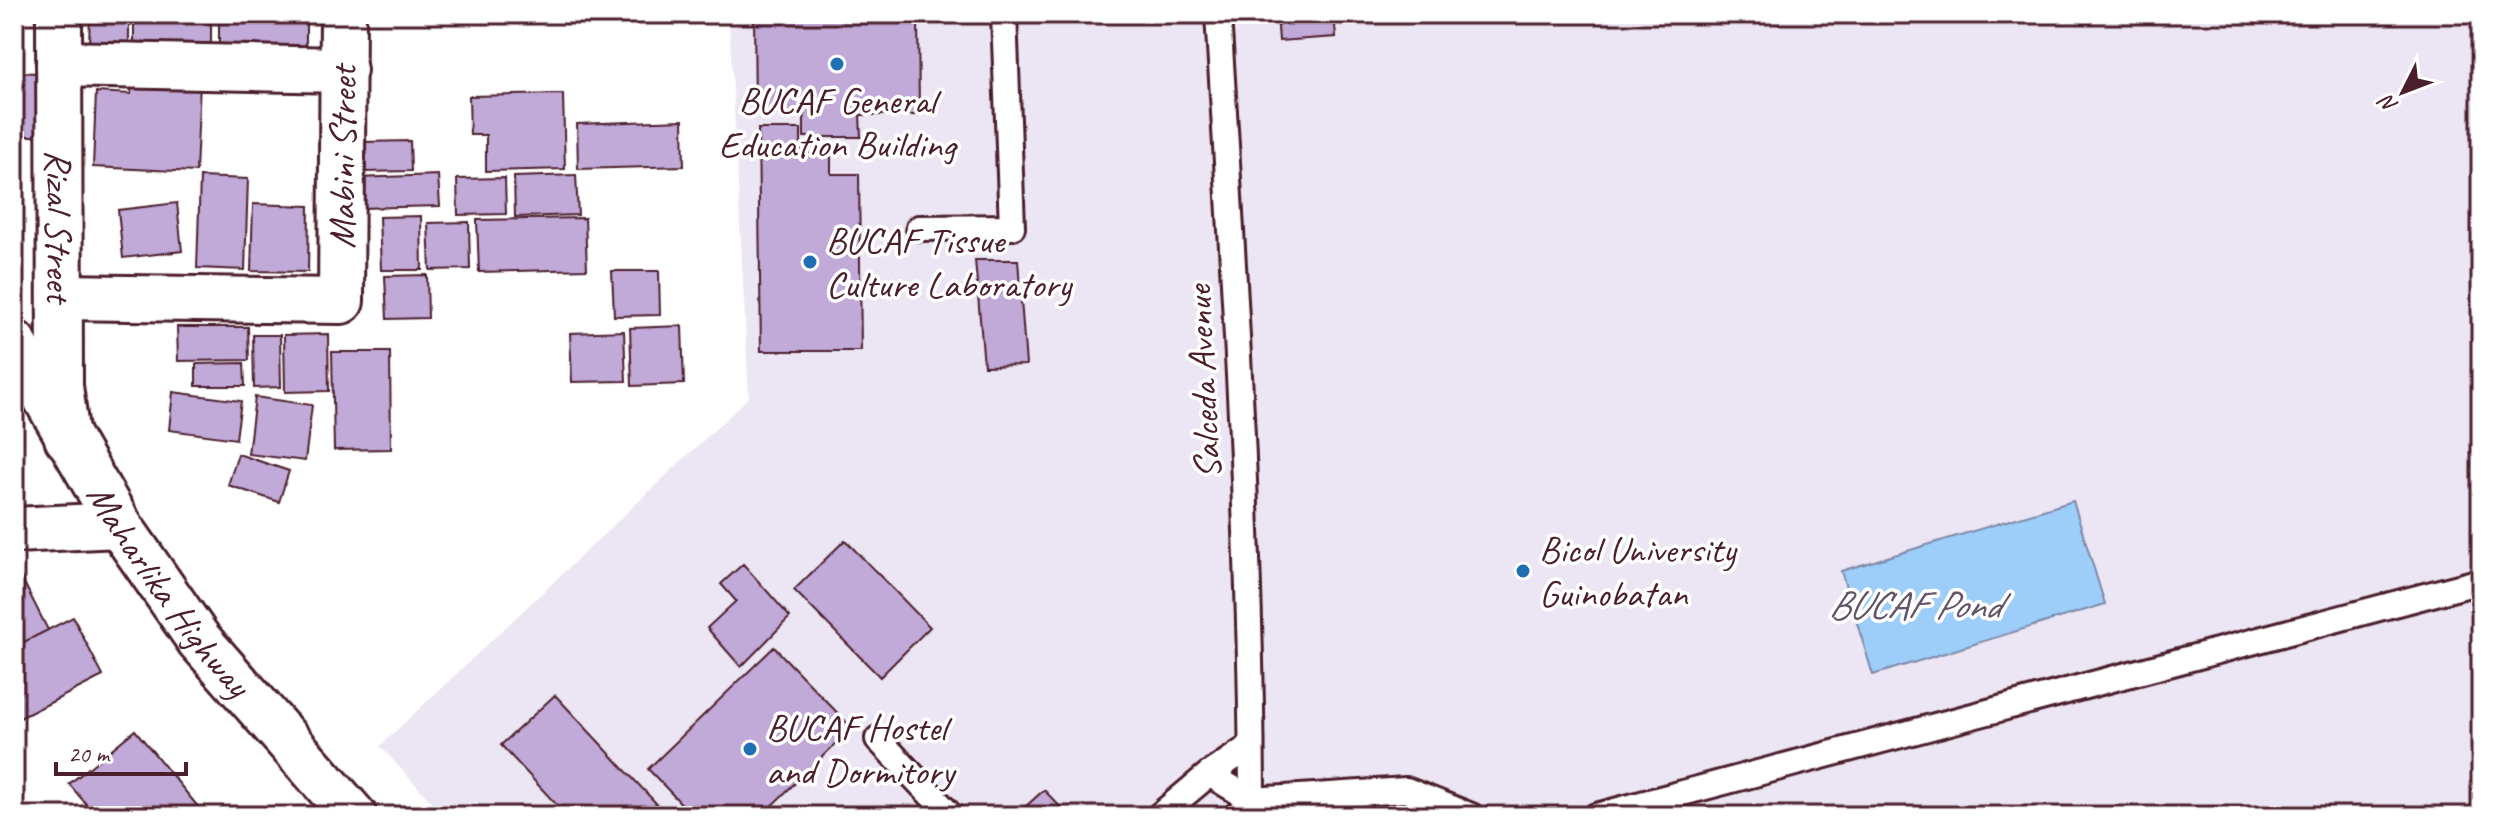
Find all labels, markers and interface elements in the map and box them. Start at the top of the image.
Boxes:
north arrow [2363,52,2443,132]
marker: BUCAF General Education Building [828,55,846,73]
street label: Mabini Street [318,62,366,249]
place label: BUCAF General Education Building [719,77,958,168]
text: N [2372,88,2404,119]
street label: Rizal Street [36,150,83,306]
place label: BUCAF Tissue Culture Laboratory [826,217,1074,308]
marker: BUCAF Tissue Culture Laboratory [801,253,819,271]
street label: Salceda Avenue [1174,281,1232,480]
street label: Maharlika Highway [77,475,263,708]
place label: Bicol University Guinobatan [1539,526,1739,617]
marker: Bicol University Guinobatan [1514,562,1532,580]
water label: BUCAF Pond [1828,580,2012,630]
place label: BUCAF Hostel and Dormitory [766,704,957,795]
scale bar [56,726,186,776]
text: 20 m [68,739,111,769]
marker: BUCAF Hostel and Dormitory [741,740,759,758]

